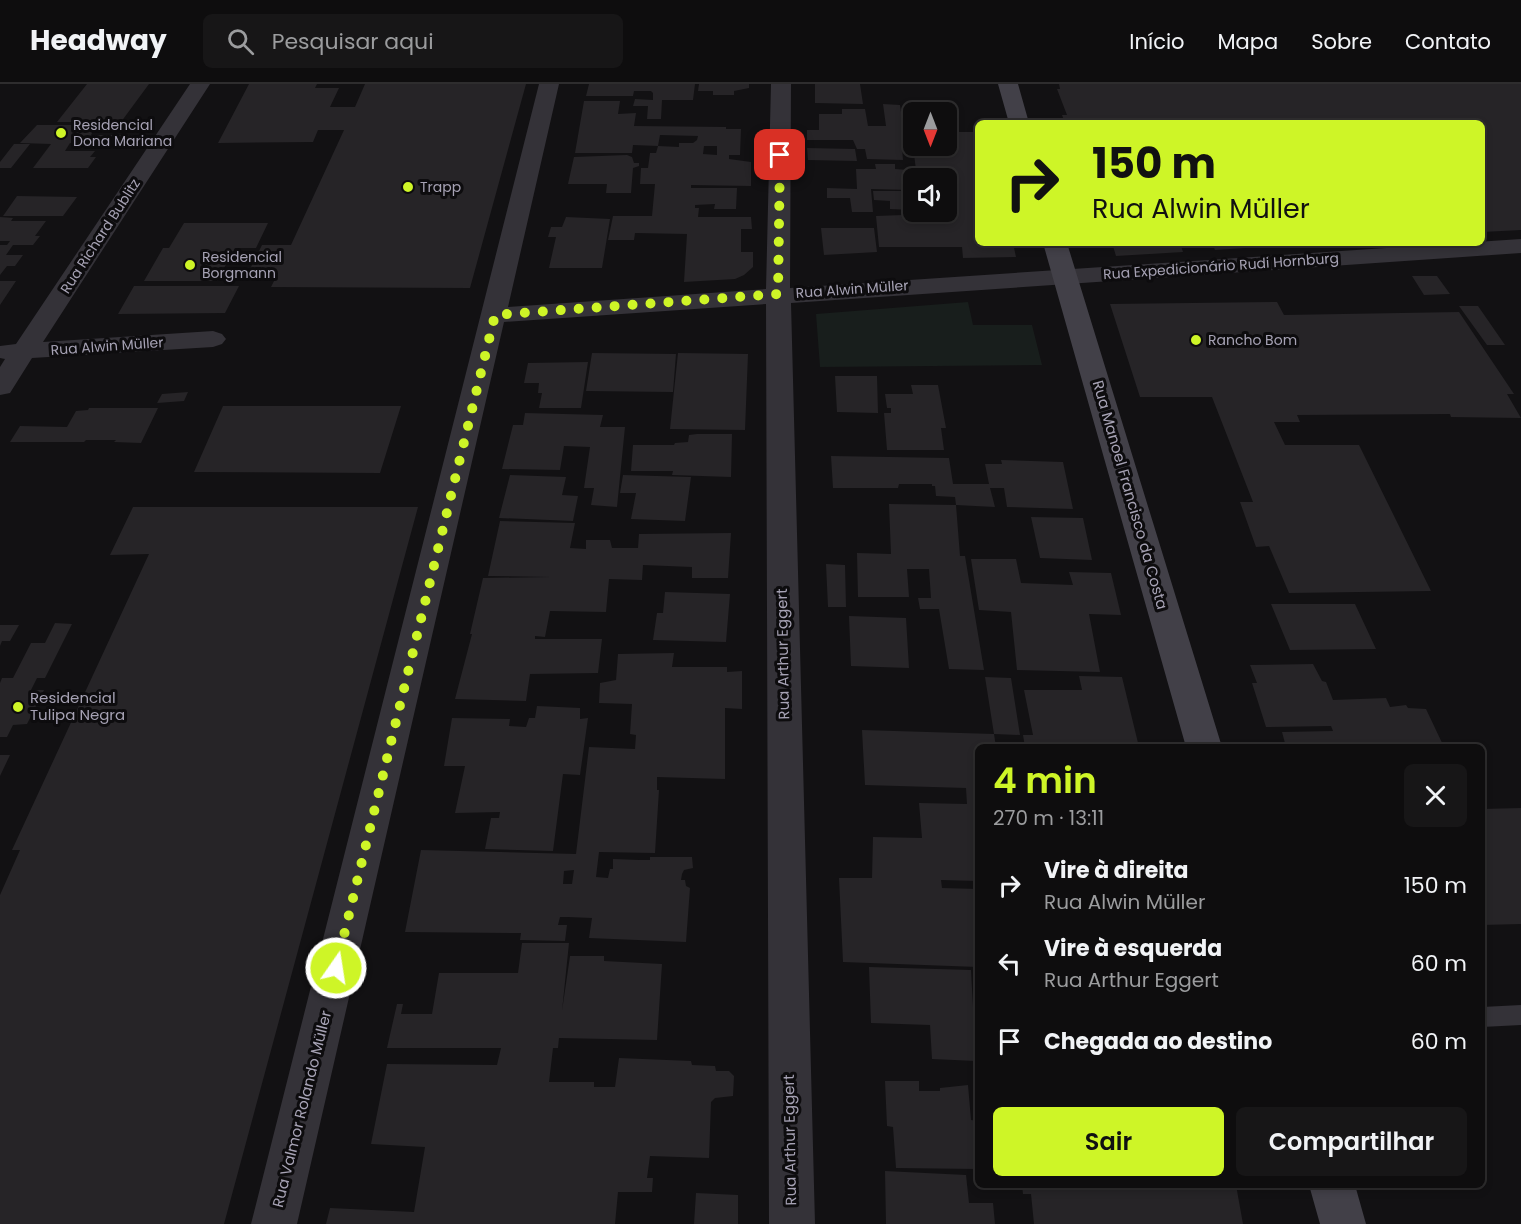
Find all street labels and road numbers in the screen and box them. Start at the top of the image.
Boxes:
street label: Rua Richard Bublitz [55,175,145,297]
street label: Rua Expedicionário Rudi Hornburg [1102,248,1340,284]
street label: Rua Alwin Müller [795,275,909,303]
street label: Rua Alwin Müller [50,332,164,360]
street label: Rua Manoel Francisco da Costa [1088,378,1173,612]
street label: Rua Arthur Eggert [771,588,794,720]
street label: Rua Valmor Rolando Müller [267,1008,336,1210]
street label: Rua Arthur Eggert [778,1074,801,1206]

